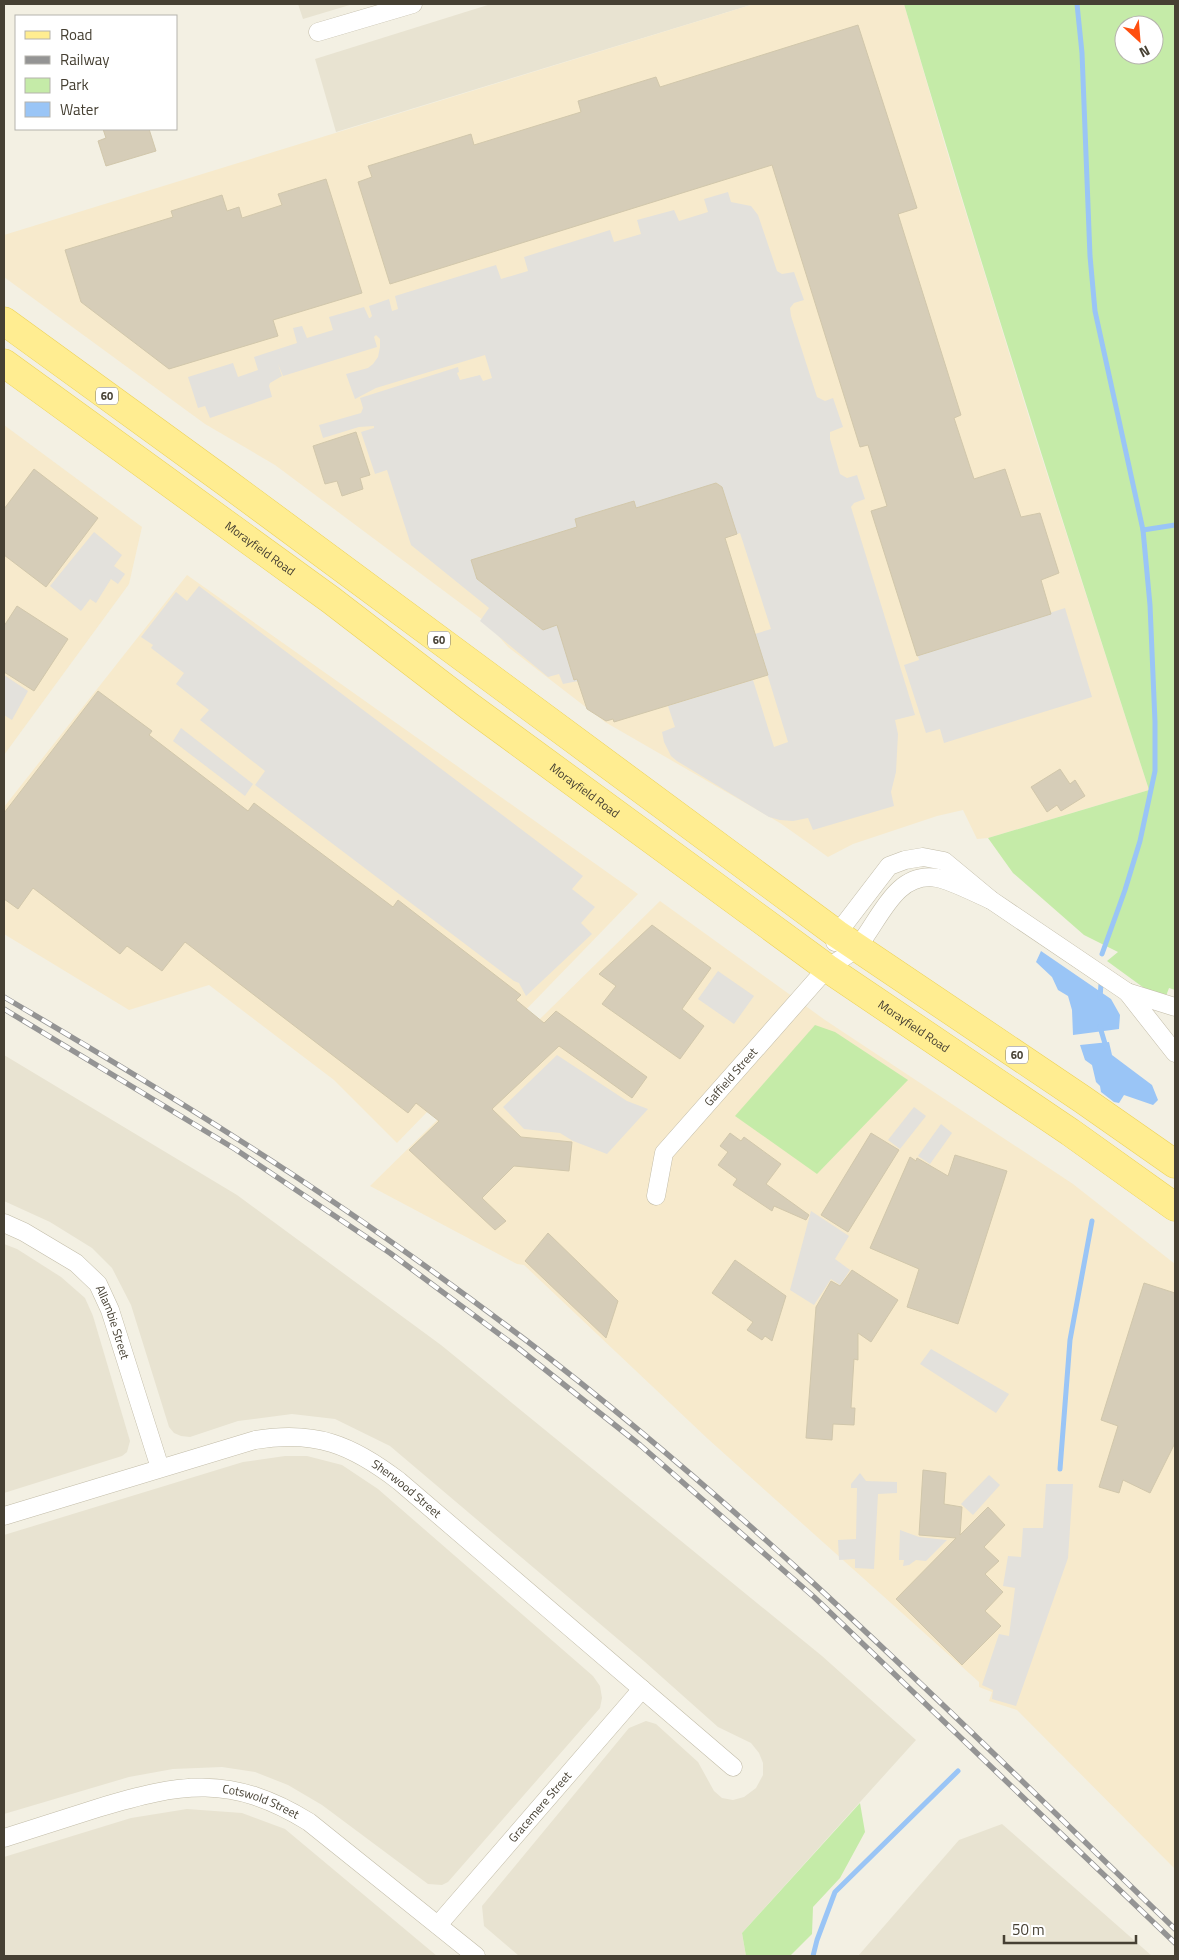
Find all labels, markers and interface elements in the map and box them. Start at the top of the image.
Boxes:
legend [15,15,178,130]
north arrow [1114,15,1164,65]
text: Road [60,23,92,46]
text: N [1136,41,1154,64]
text: Railway [60,48,110,71]
text: Park [60,73,89,96]
text: Water [60,98,99,121]
road number: 60 [96,388,118,404]
street label: Morayfield Road [221,516,299,580]
road number: 60 [428,632,450,648]
street label: Morayfield Road [546,758,624,822]
street label: Morayfield Road [874,995,954,1057]
street label: Gaffield Street [699,1042,762,1110]
road number: 60 [1006,1046,1028,1064]
street label: Allambie Street [91,1282,135,1362]
street label: Sherwood Street [368,1454,446,1523]
street label: Gracemere Street [503,1766,576,1846]
street label: Cotswold Street [221,1779,304,1824]
scale bar [1004,1912,1136,1944]
text: 50 m [1012,1918,1045,1941]

